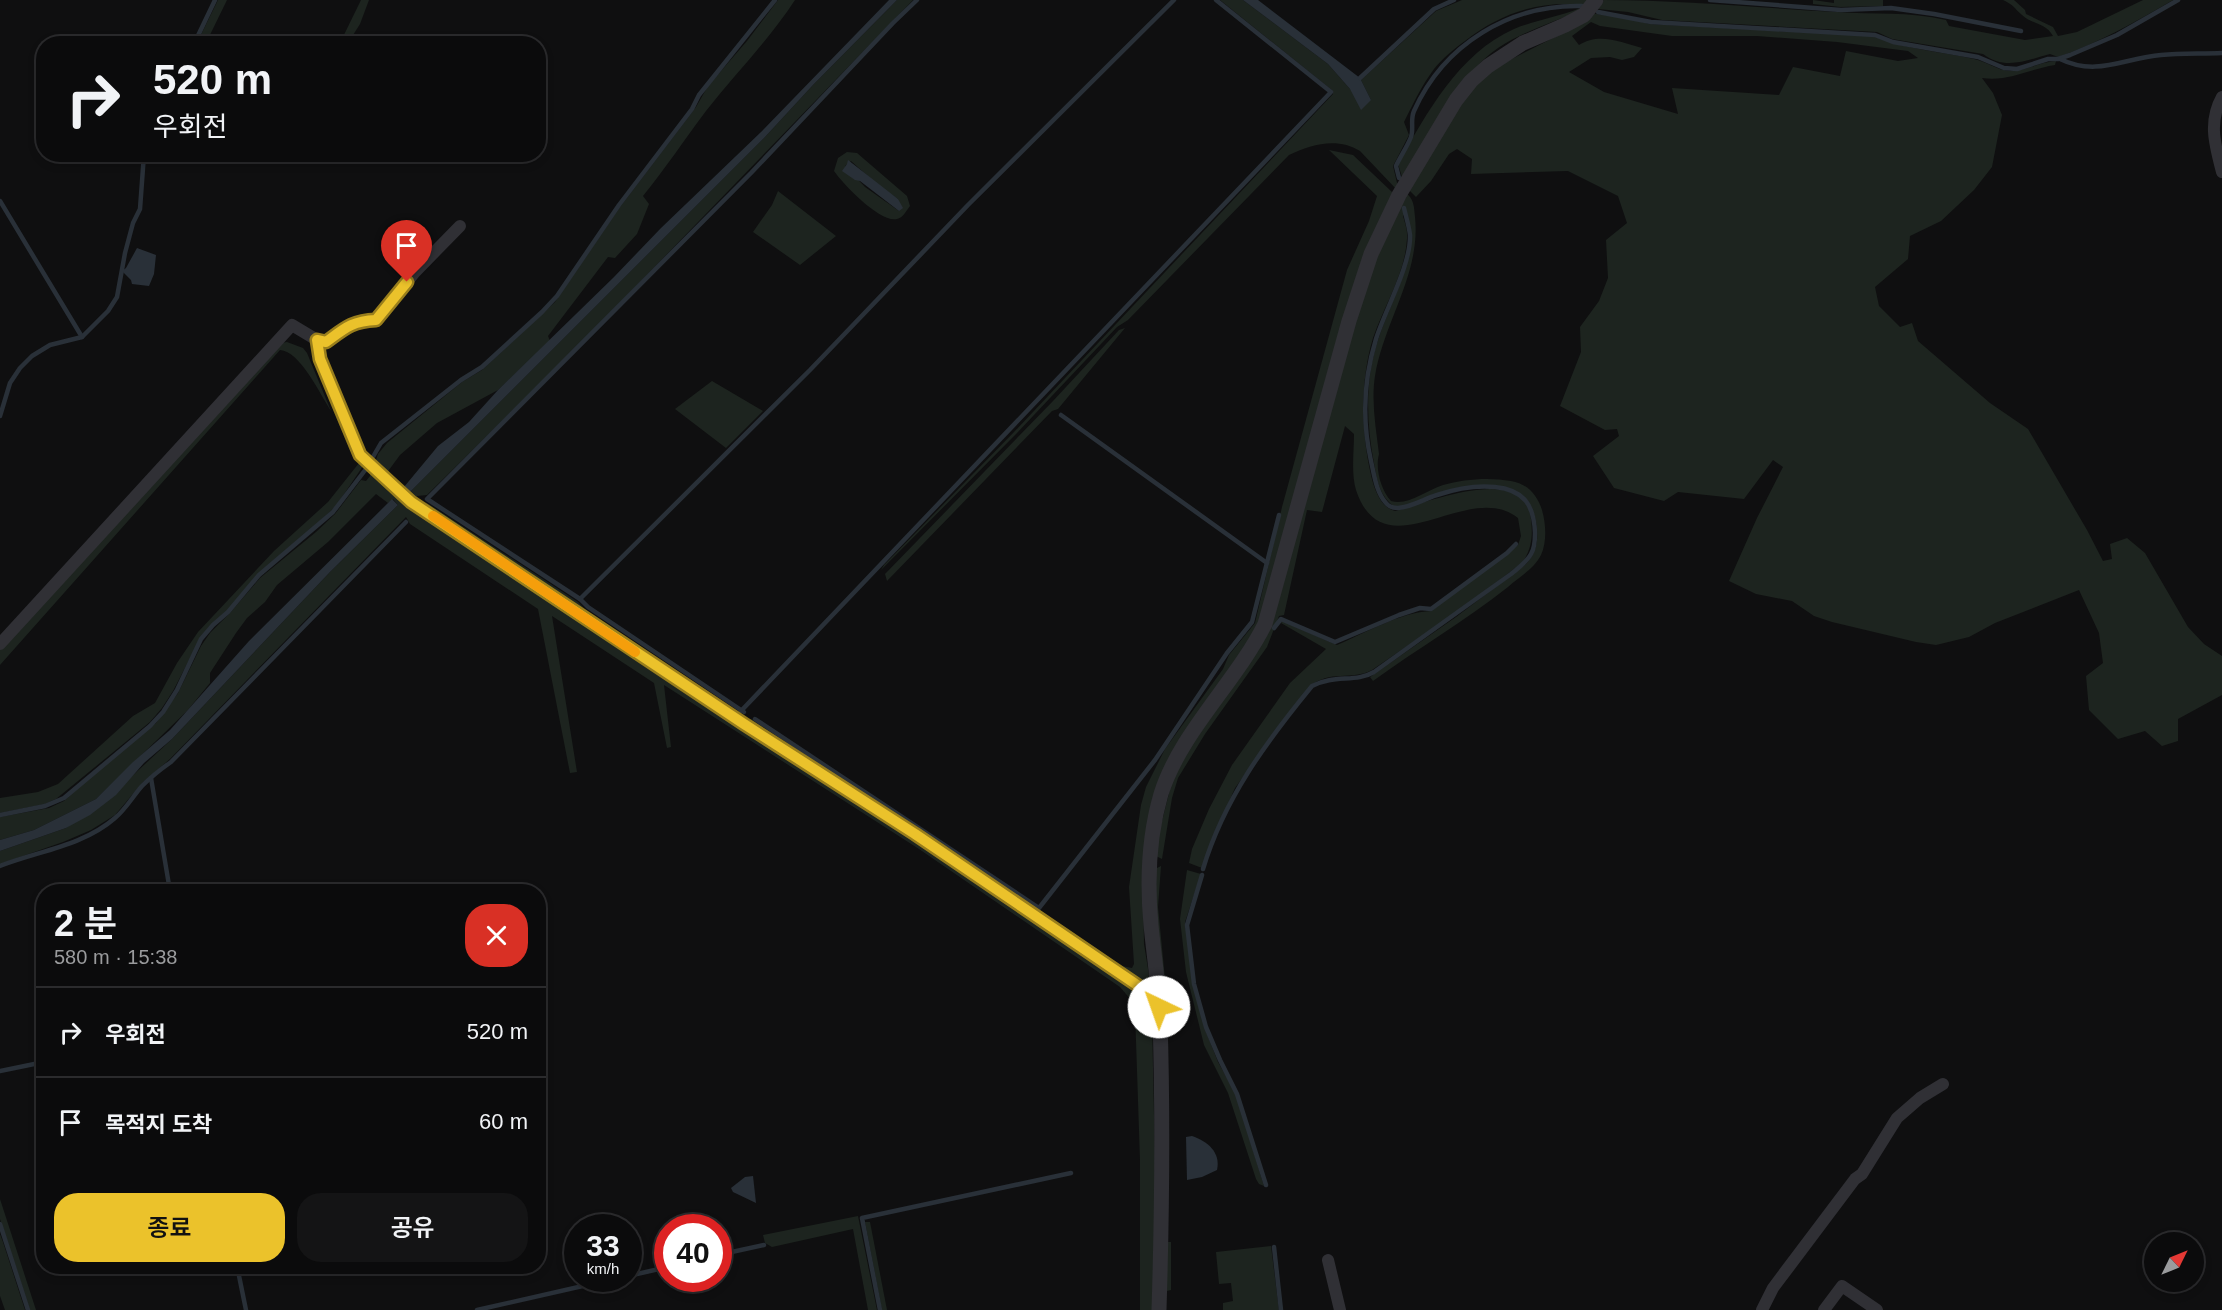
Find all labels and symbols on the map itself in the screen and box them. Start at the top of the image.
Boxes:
pin [381,220,432,282]
position arrow [1127,975,1191,1039]
speed limit sign: 40 [654,1214,732,1292]
north arrow [2144,1232,2204,1292]

